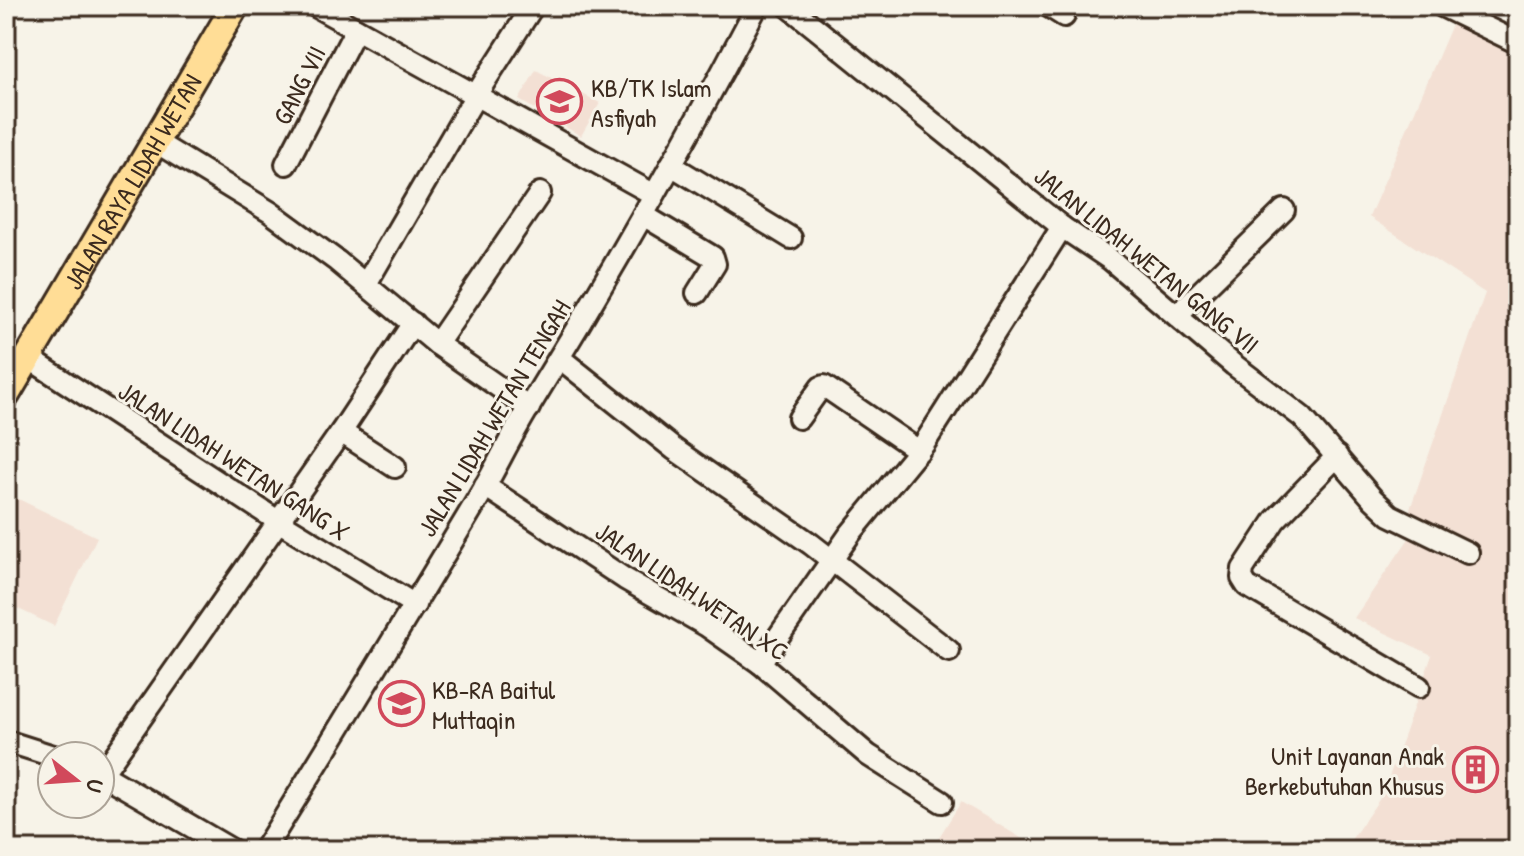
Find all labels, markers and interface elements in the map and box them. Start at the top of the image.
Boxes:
street label: GANG VII [264,40,334,130]
street label: JALAN RAYA LIDAH WETAN [55,67,209,296]
place label: KB/TK Islam Asfiyah [591,70,711,135]
school or university icon: KB/TK Islam Asfiyah [536,78,584,126]
street label: JALAN LIDAH WETAN GANG VII [1027,158,1267,362]
street label: JALAN LIDAH WETAN TENGAH [409,293,579,543]
street label: JALAN LIDAH WETAN GANG X [112,373,356,549]
street label: JALAN LIDAH WETAN XC [589,513,795,669]
place label: KB-RA Baitul Muttaqin [432,672,555,737]
school or university icon: KB-RA Baitul Muttaqin [377,680,425,728]
place label: Unit Layanan Anak Berkebutuhan Khusus [1245,738,1444,803]
north arrow [36,740,116,820]
building icon: Unit Layanan Anak Berkebutuhan Khusus [1451,746,1499,794]
text: U [79,776,111,796]

